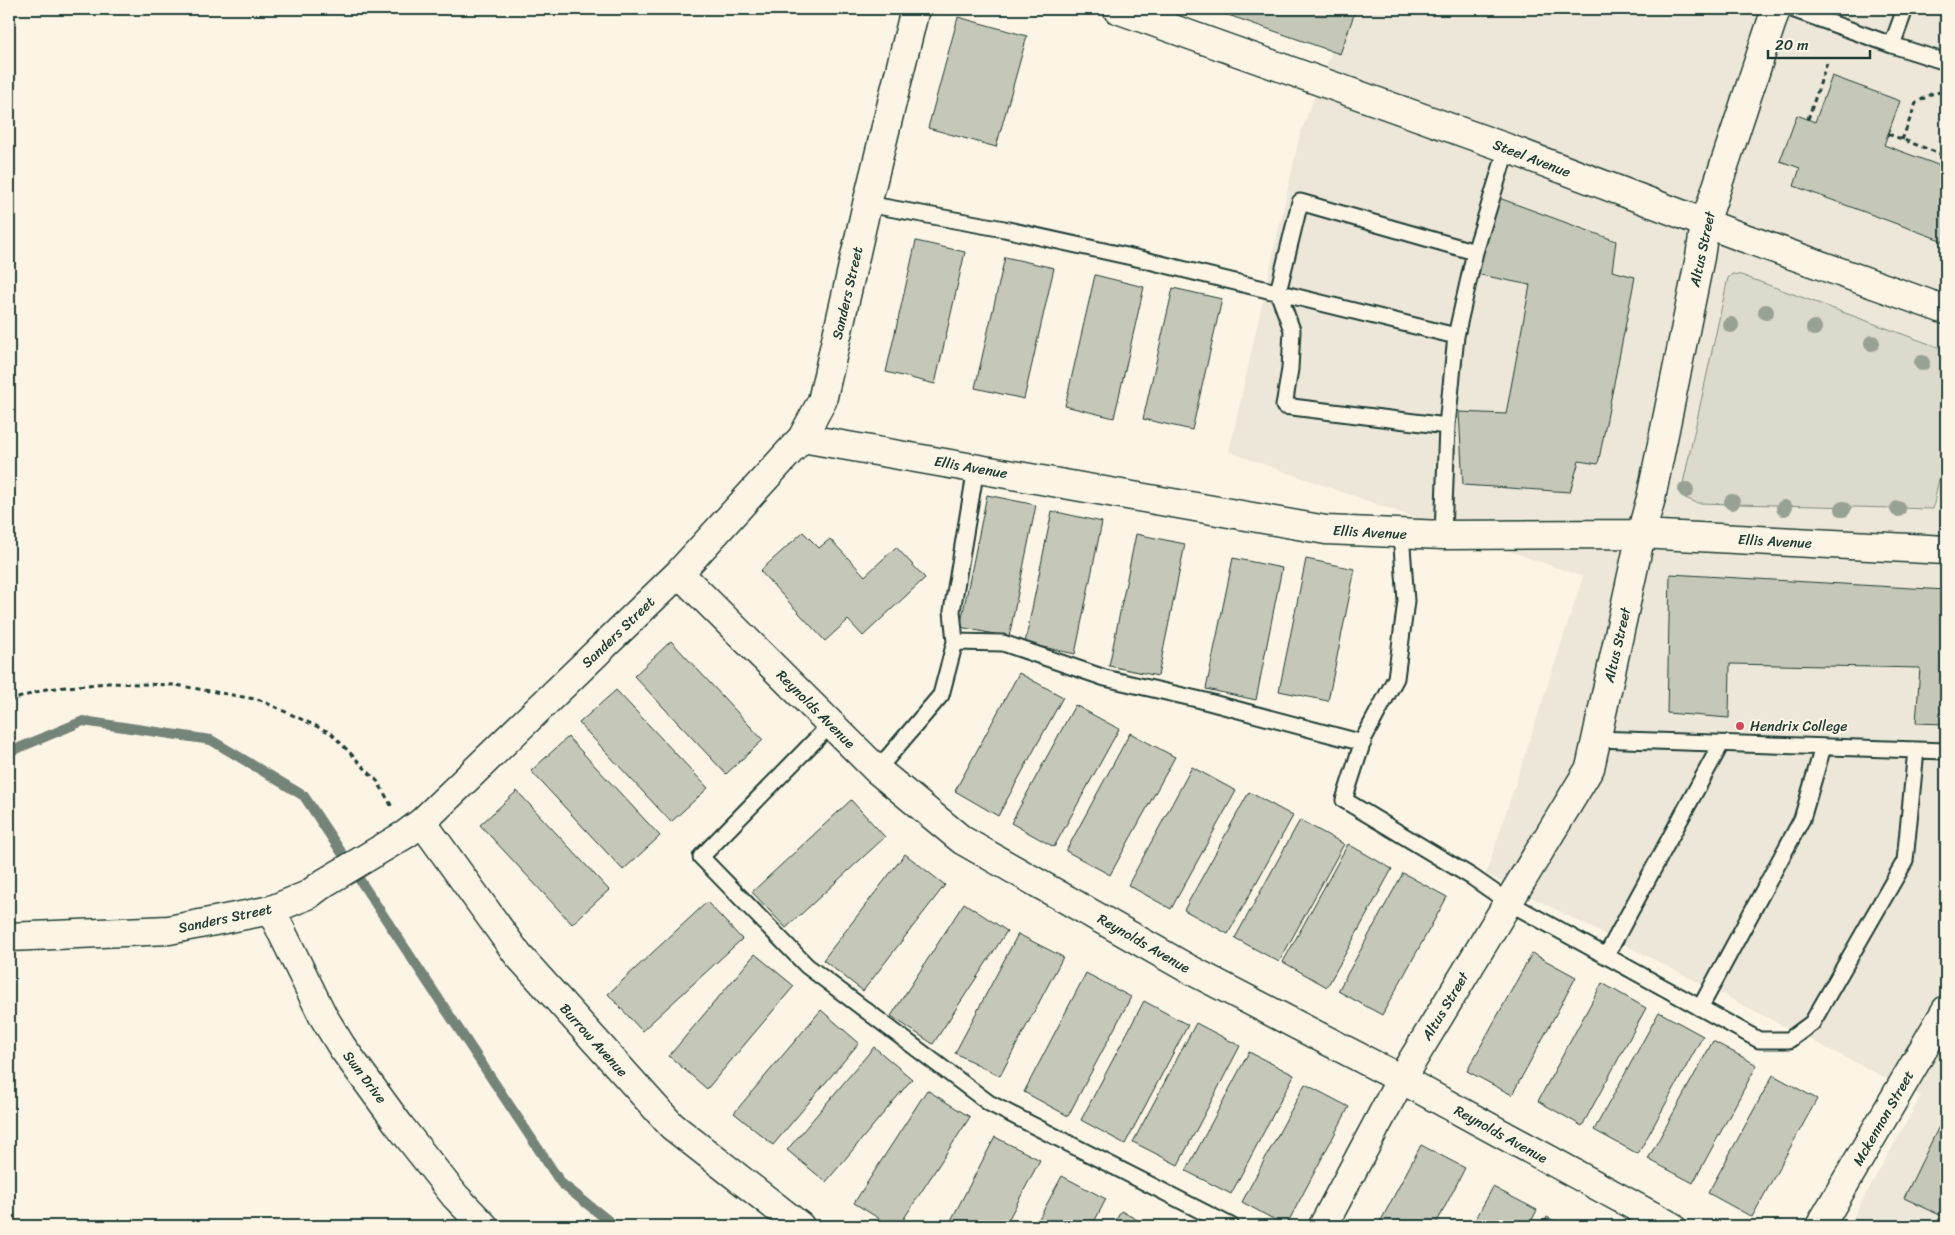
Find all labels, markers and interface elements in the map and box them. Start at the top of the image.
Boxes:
scale bar [1768,28,1870,60]
text: 20 m [1775,32,1809,58]
street label: Steel Avenue [1489,132,1574,185]
street label: Altus Street [1682,208,1723,290]
street label: Sanders Street [825,244,870,342]
street label: Ellis Avenue [932,449,1010,486]
street label: Ellis Avenue [1332,518,1408,547]
street label: Ellis Avenue [1737,527,1813,556]
street label: Sanders Street [576,590,661,674]
street label: Altus Street [1596,604,1639,686]
street label: Reynolds Avenue [770,664,861,755]
place label: Hendrix College [1750,714,1848,739]
marker: Hendrix College [1734,720,1746,732]
street label: Sanders Street [176,896,274,941]
street label: Reynolds Avenue [1093,907,1195,980]
street label: Altus Street [1415,966,1477,1046]
street label: Burrow Avenue [553,997,634,1083]
street label: Swn Drive [336,1045,393,1109]
street label: Mckennon Street [1846,1066,1921,1171]
street label: Reynolds Avenue [1449,1098,1552,1171]

